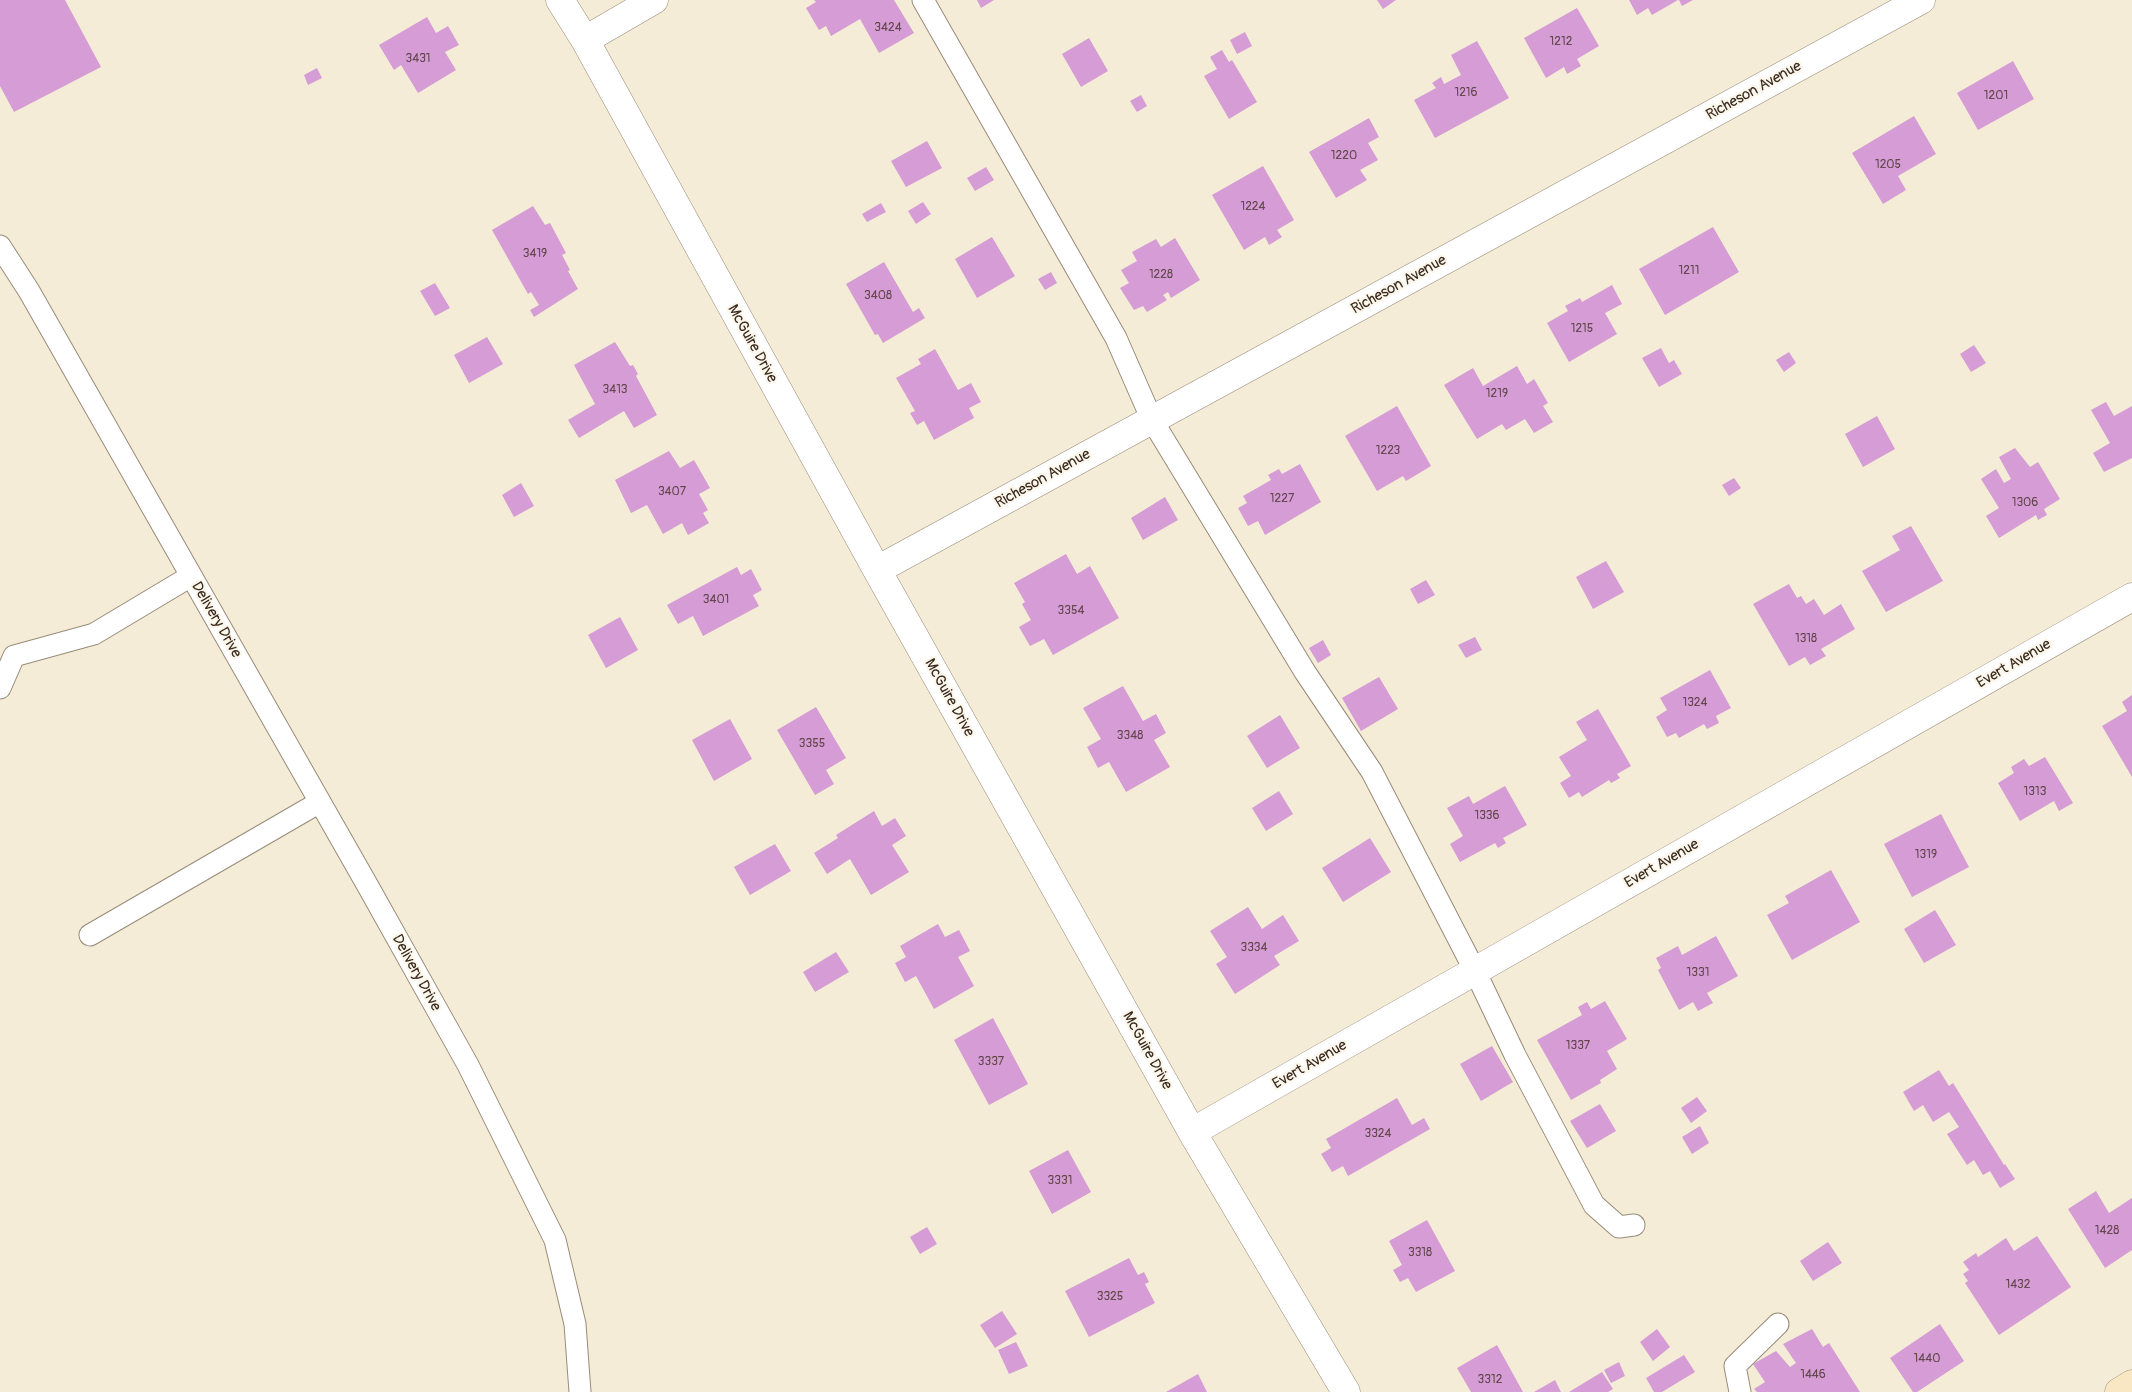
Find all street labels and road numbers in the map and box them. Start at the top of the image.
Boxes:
street label: Richeson Avenue [1703,57,1805,125]
street label: Richeson Avenue [1348,251,1450,319]
street label: McGuire Drive [723,302,781,386]
street label: Richeson Avenue [992,445,1094,513]
street label: Delivery Drive [187,579,245,661]
street label: Evert Avenue [1974,636,2054,692]
street label: McGuire Drive [920,656,978,740]
street label: Evert Avenue [1622,836,1702,892]
street label: Delivery Drive [388,932,444,1014]
street label: McGuire Drive [1118,1009,1176,1093]
street label: Evert Avenue [1270,1037,1350,1093]

